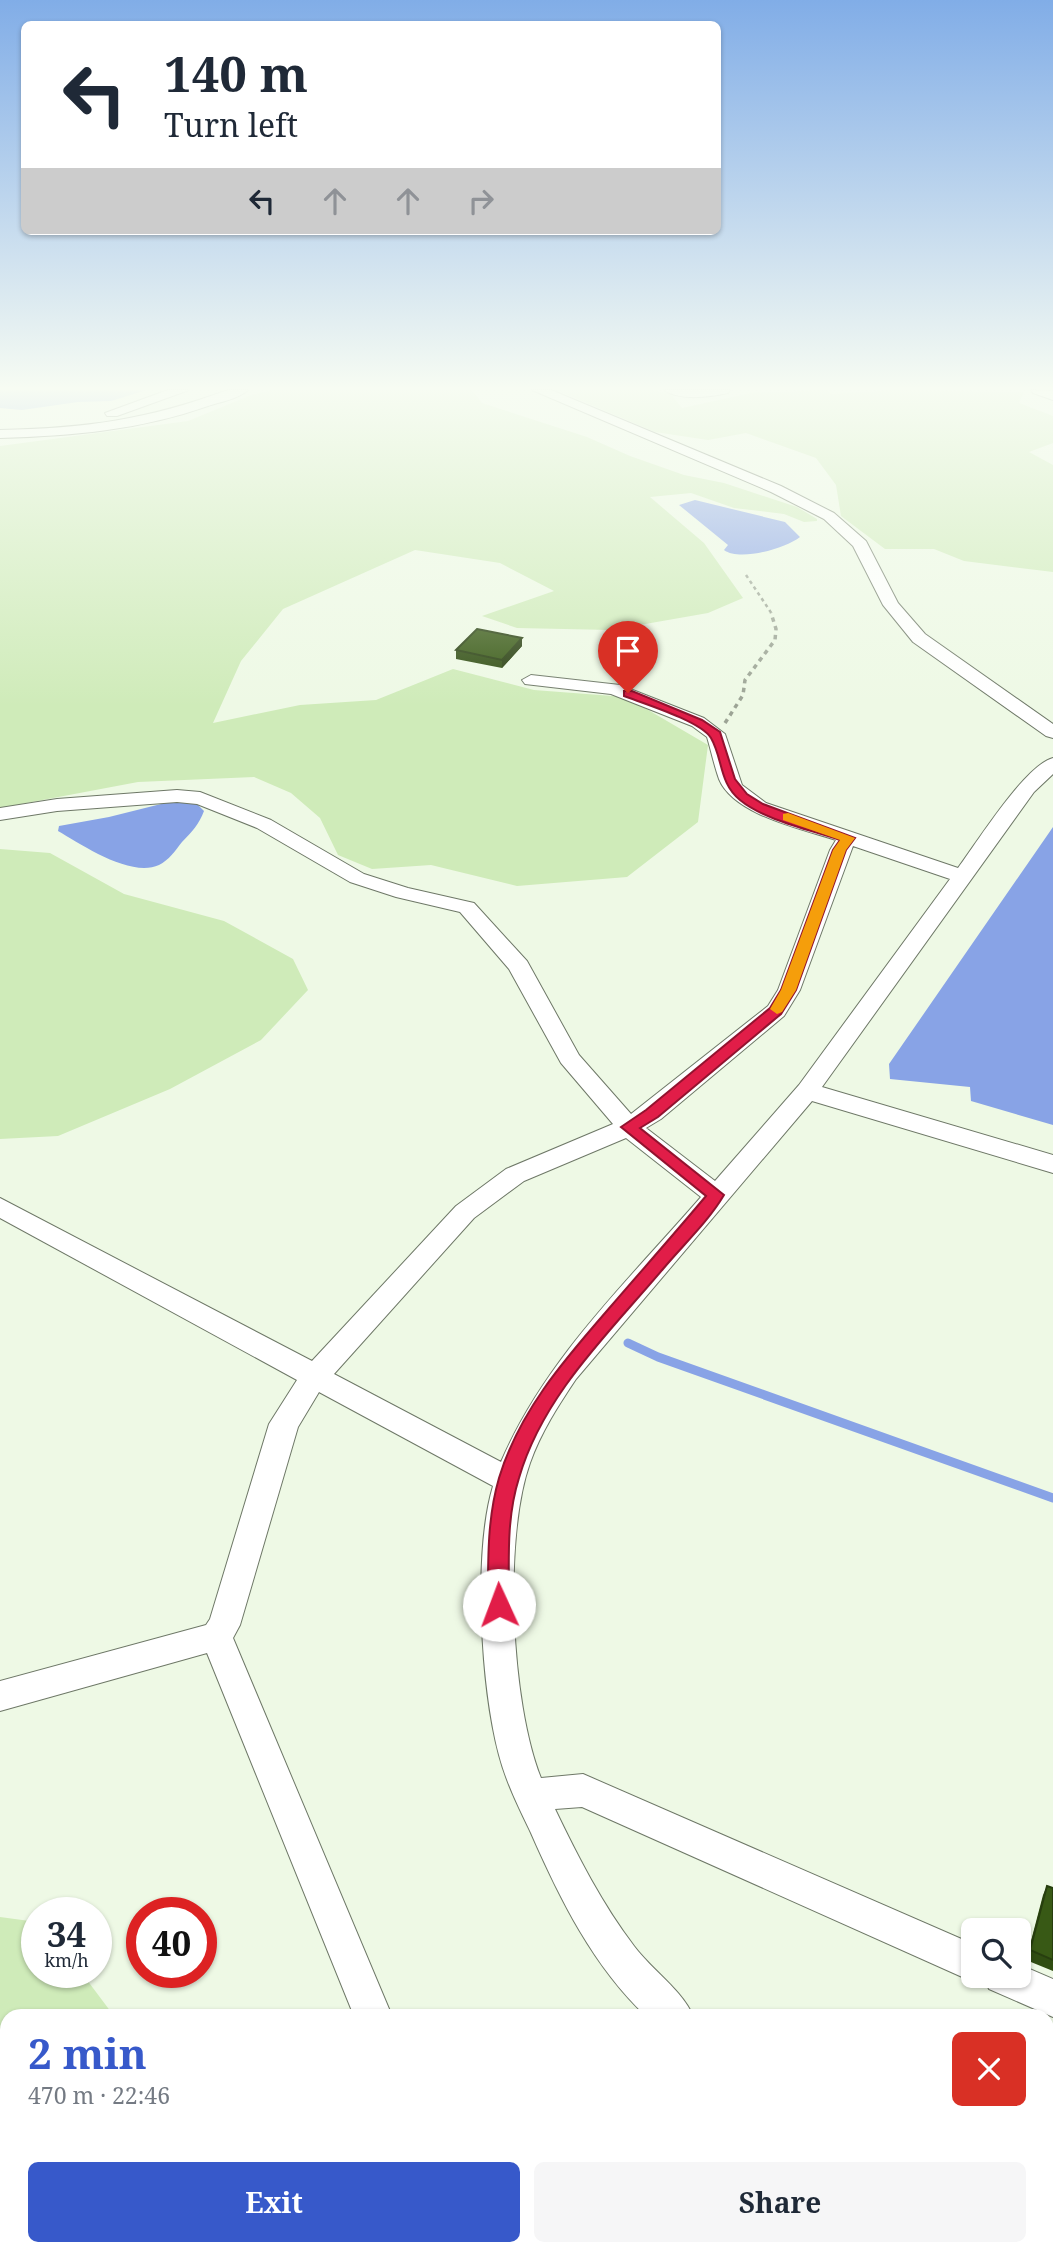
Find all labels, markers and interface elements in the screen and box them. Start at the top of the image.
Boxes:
text: 140 m [164,40,308,106]
icon: left [49,49,140,140]
text: Turn left [164,103,298,146]
icon: left [243,182,281,220]
icon: ahead [316,182,354,220]
icon: ahead [389,182,427,220]
icon: right [462,182,500,220]
pin [598,621,658,693]
icon: arrive [609,632,647,670]
position arrow [462,1568,536,1642]
speed limit sign: 40 [126,1897,217,1988]
text: 34 [47,1910,86,1957]
map controls [961,1918,1031,1988]
button: search [961,1918,1031,1988]
text: km/h [44,1948,89,1972]
text: 2 min [28,2024,147,2081]
button: close [952,2032,1026,2106]
text: 470 m · 22:46 [28,2079,170,2111]
button: Exit [28,2162,520,2242]
button: Share [534,2162,1026,2242]

